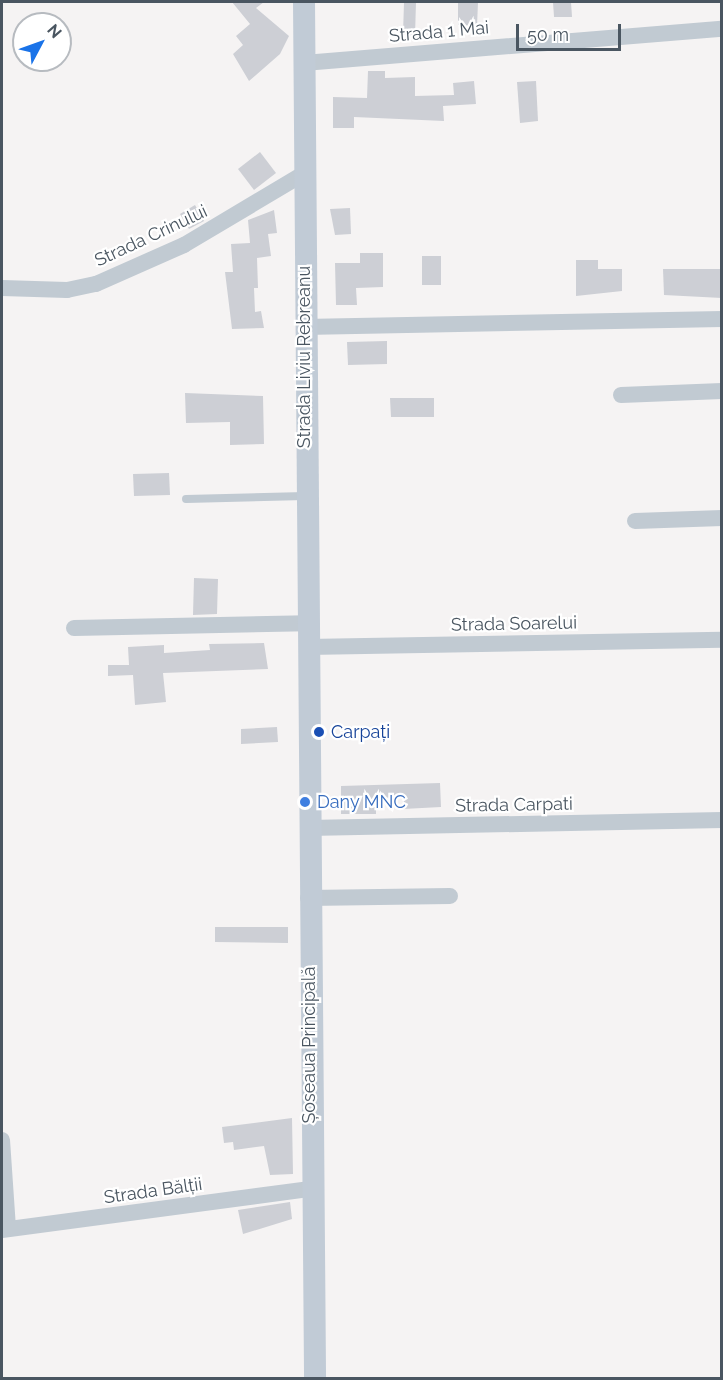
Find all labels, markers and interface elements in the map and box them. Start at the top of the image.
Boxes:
north arrow [12,12,72,72]
scale bar [519,12,624,50]
street label: Strada 1 Mai [388,17,490,47]
text: N [43,20,66,42]
text: 50 m [527,24,569,45]
street label: Strada Crinului [91,200,211,272]
street label: Strada Liviu Rebreanu [293,266,315,448]
street label: Strada Soarelui [451,612,577,636]
place label: Carpați [331,721,390,743]
marker: Carpați [312,725,326,739]
place label: Dany MNC [317,791,406,813]
street label: Strada Carpati [455,793,573,817]
marker: Dany MNC [298,795,312,809]
street label: Șoseaua Principală [298,966,320,1124]
street label: Strada Bălții [102,1173,204,1209]

